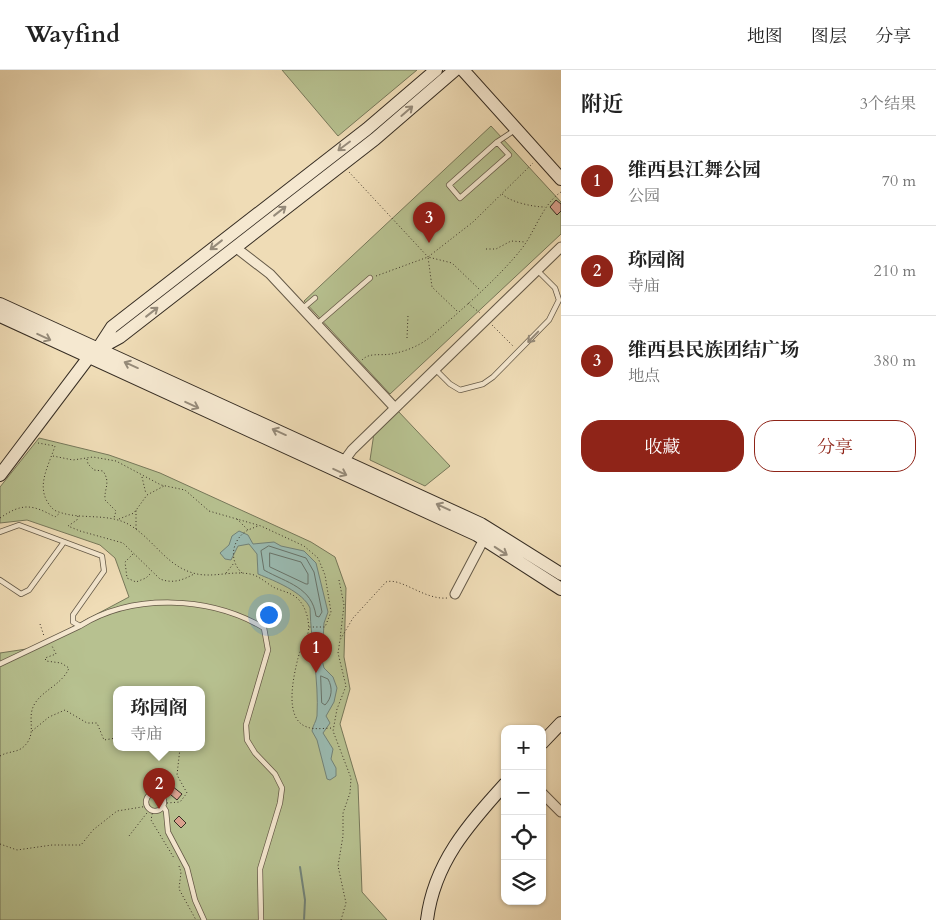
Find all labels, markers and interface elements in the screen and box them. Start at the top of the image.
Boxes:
text: Wayfind [25,18,120,51]
text: 地图 [747,24,783,49]
text: 图层 [811,24,847,49]
text: 分享 [875,24,911,49]
text: 附近 [581,90,623,119]
text: 3个结果 [860,93,916,115]
one-way arrow [401,105,414,117]
one-way arrow [337,141,351,151]
text: 维西县江舞公园 [628,157,761,183]
text: 1 [593,170,601,192]
text: 70 m [882,170,916,192]
text: 公园 [628,185,660,207]
pin: 3 [413,202,445,243]
one-way arrow [273,206,286,217]
one-way arrow [210,240,223,251]
text: 珎园阁 [628,247,685,273]
text: 2 [593,260,601,282]
text: 210 m [874,260,916,282]
text: 寺庙 [628,275,660,297]
one-way arrow [145,307,158,318]
one-way arrow [527,330,539,343]
one-way arrow [36,332,51,342]
text: 维西县民族团结广场 [628,337,799,363]
text: 3 [593,350,601,372]
text: 380 m [874,350,916,372]
one-way arrow [124,359,139,369]
text: 地点 [628,365,660,387]
one-way arrow [184,400,199,410]
button: 收藏 [581,420,744,472]
button: 分享 [754,420,916,472]
one-way arrow [272,427,287,436]
one-way arrow [332,468,347,478]
one-way arrow [436,502,451,511]
one-way arrow [494,546,508,556]
your location [256,602,282,628]
pin: 1 [300,632,332,673]
popup [113,686,205,751]
text: 珎园阁 [130,695,188,721]
text: 寺庙 [130,723,163,745]
map controls [501,725,546,905]
button: + [501,725,546,770]
pin: 2 [143,768,175,809]
button: − [501,770,546,815]
button: locate [501,815,546,860]
button: layers [501,860,546,905]

